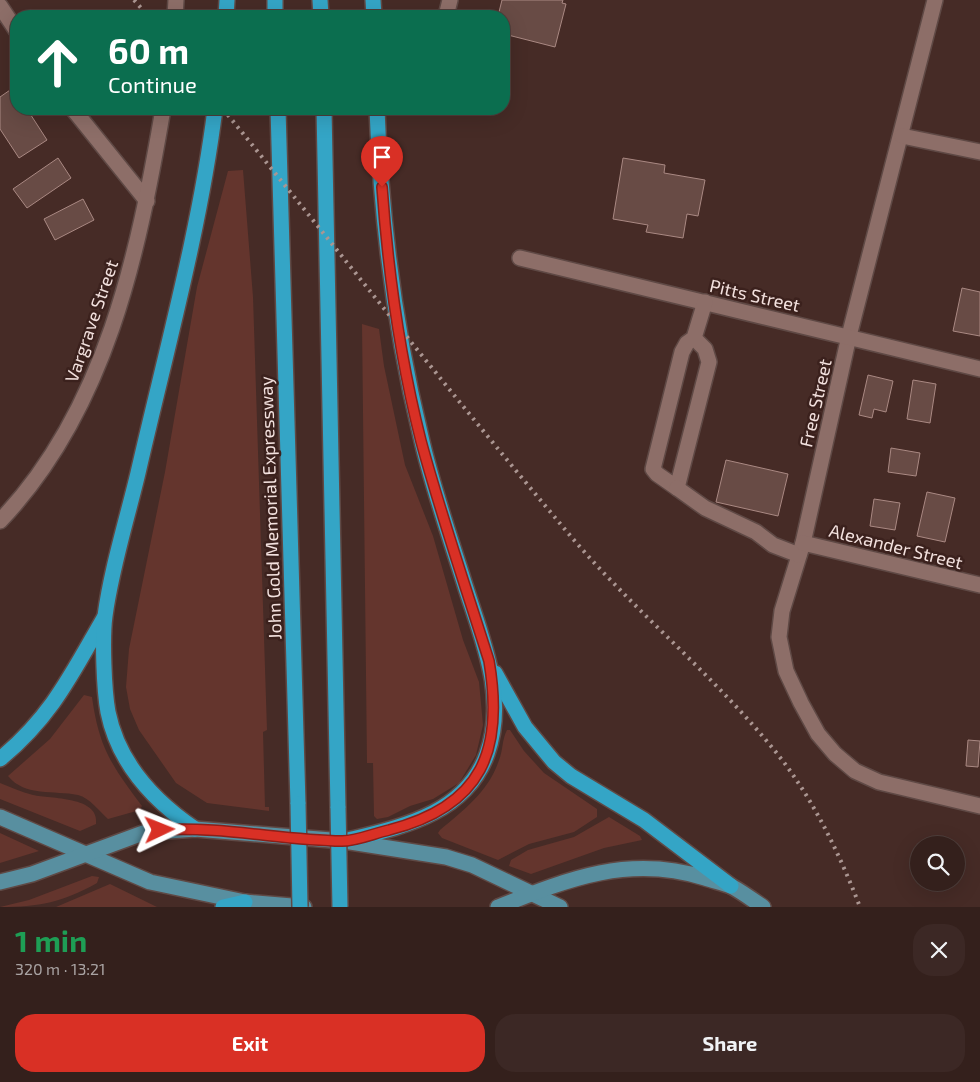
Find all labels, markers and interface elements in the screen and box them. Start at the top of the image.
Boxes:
text: 60 m [108,29,189,71]
icon: ahead [25,30,90,95]
text: Continue [108,71,197,97]
pin [361,136,403,187]
icon: arrive [368,143,396,171]
street label: Vargrave Street [60,257,122,385]
street label: Pitts Street [708,274,802,316]
street label: Free Street [794,357,836,449]
street label: John Gold Memorial Expressway [254,375,286,640]
street label: Alexander Street [827,519,965,573]
position arrow [133,803,185,855]
map controls [910,836,965,891]
button: search [910,836,965,891]
text: 1 min [15,922,87,958]
button: close [913,924,965,976]
text: 320 m · 13:21 [15,959,105,978]
button: Exit [15,1014,485,1072]
button: Share [495,1014,965,1072]

